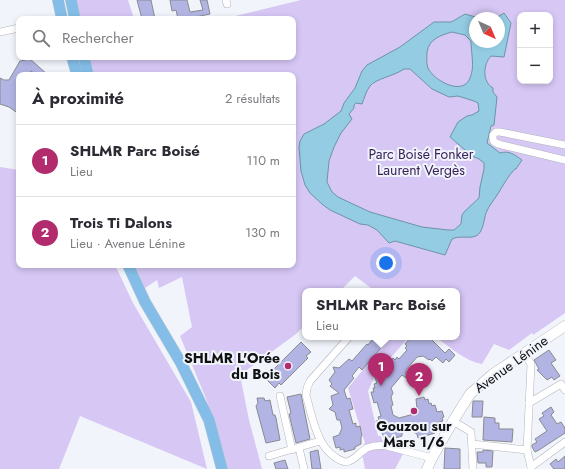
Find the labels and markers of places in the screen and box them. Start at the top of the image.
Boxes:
place label: SHLMR L'Orée du Bois [184,348,281,384]
pin: 1 [368,353,394,386]
marker: SHLMR L'Orée du Bois [283,361,293,371]
pin: 2 [406,363,432,396]
marker: Gouzou sur Mars 1/6 [409,406,419,416]
place label: Gouzou sur Mars 1/6 [376,416,452,452]

